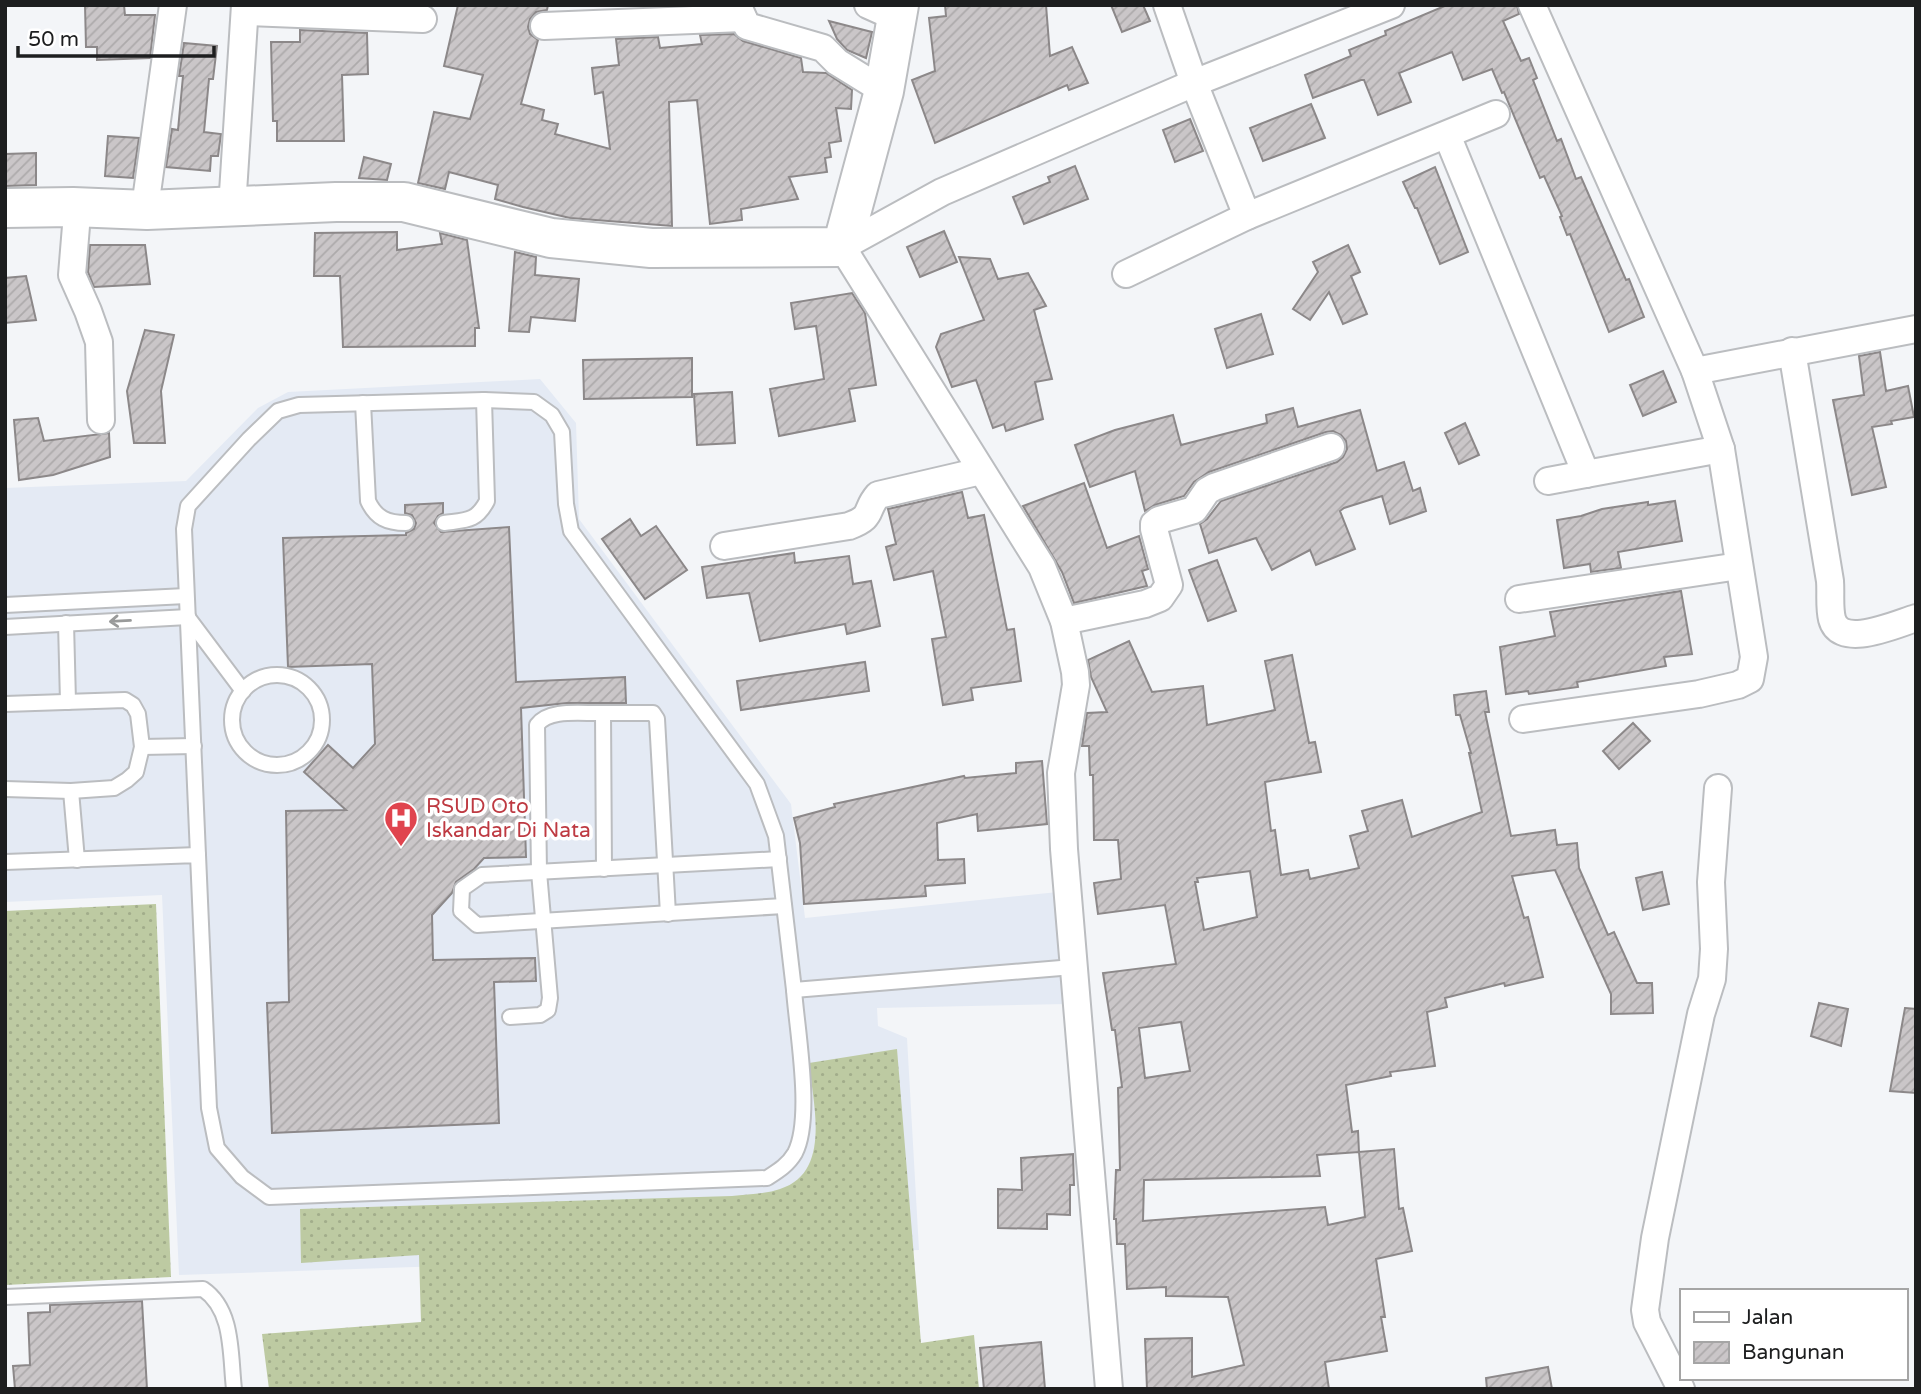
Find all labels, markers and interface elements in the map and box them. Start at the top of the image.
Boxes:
scale bar [18,14,214,58]
text: 50 m [28,27,79,52]
one-way arrow [109,614,132,627]
place label: RSUD Oto Iskandar Di Nata [426,794,591,843]
hospital icon: RSUD Oto Iskandar Di Nata [382,799,420,848]
legend [1680,1289,1907,1380]
text: Jalan [1742,1305,1793,1330]
text: Bangunan [1742,1340,1845,1365]

